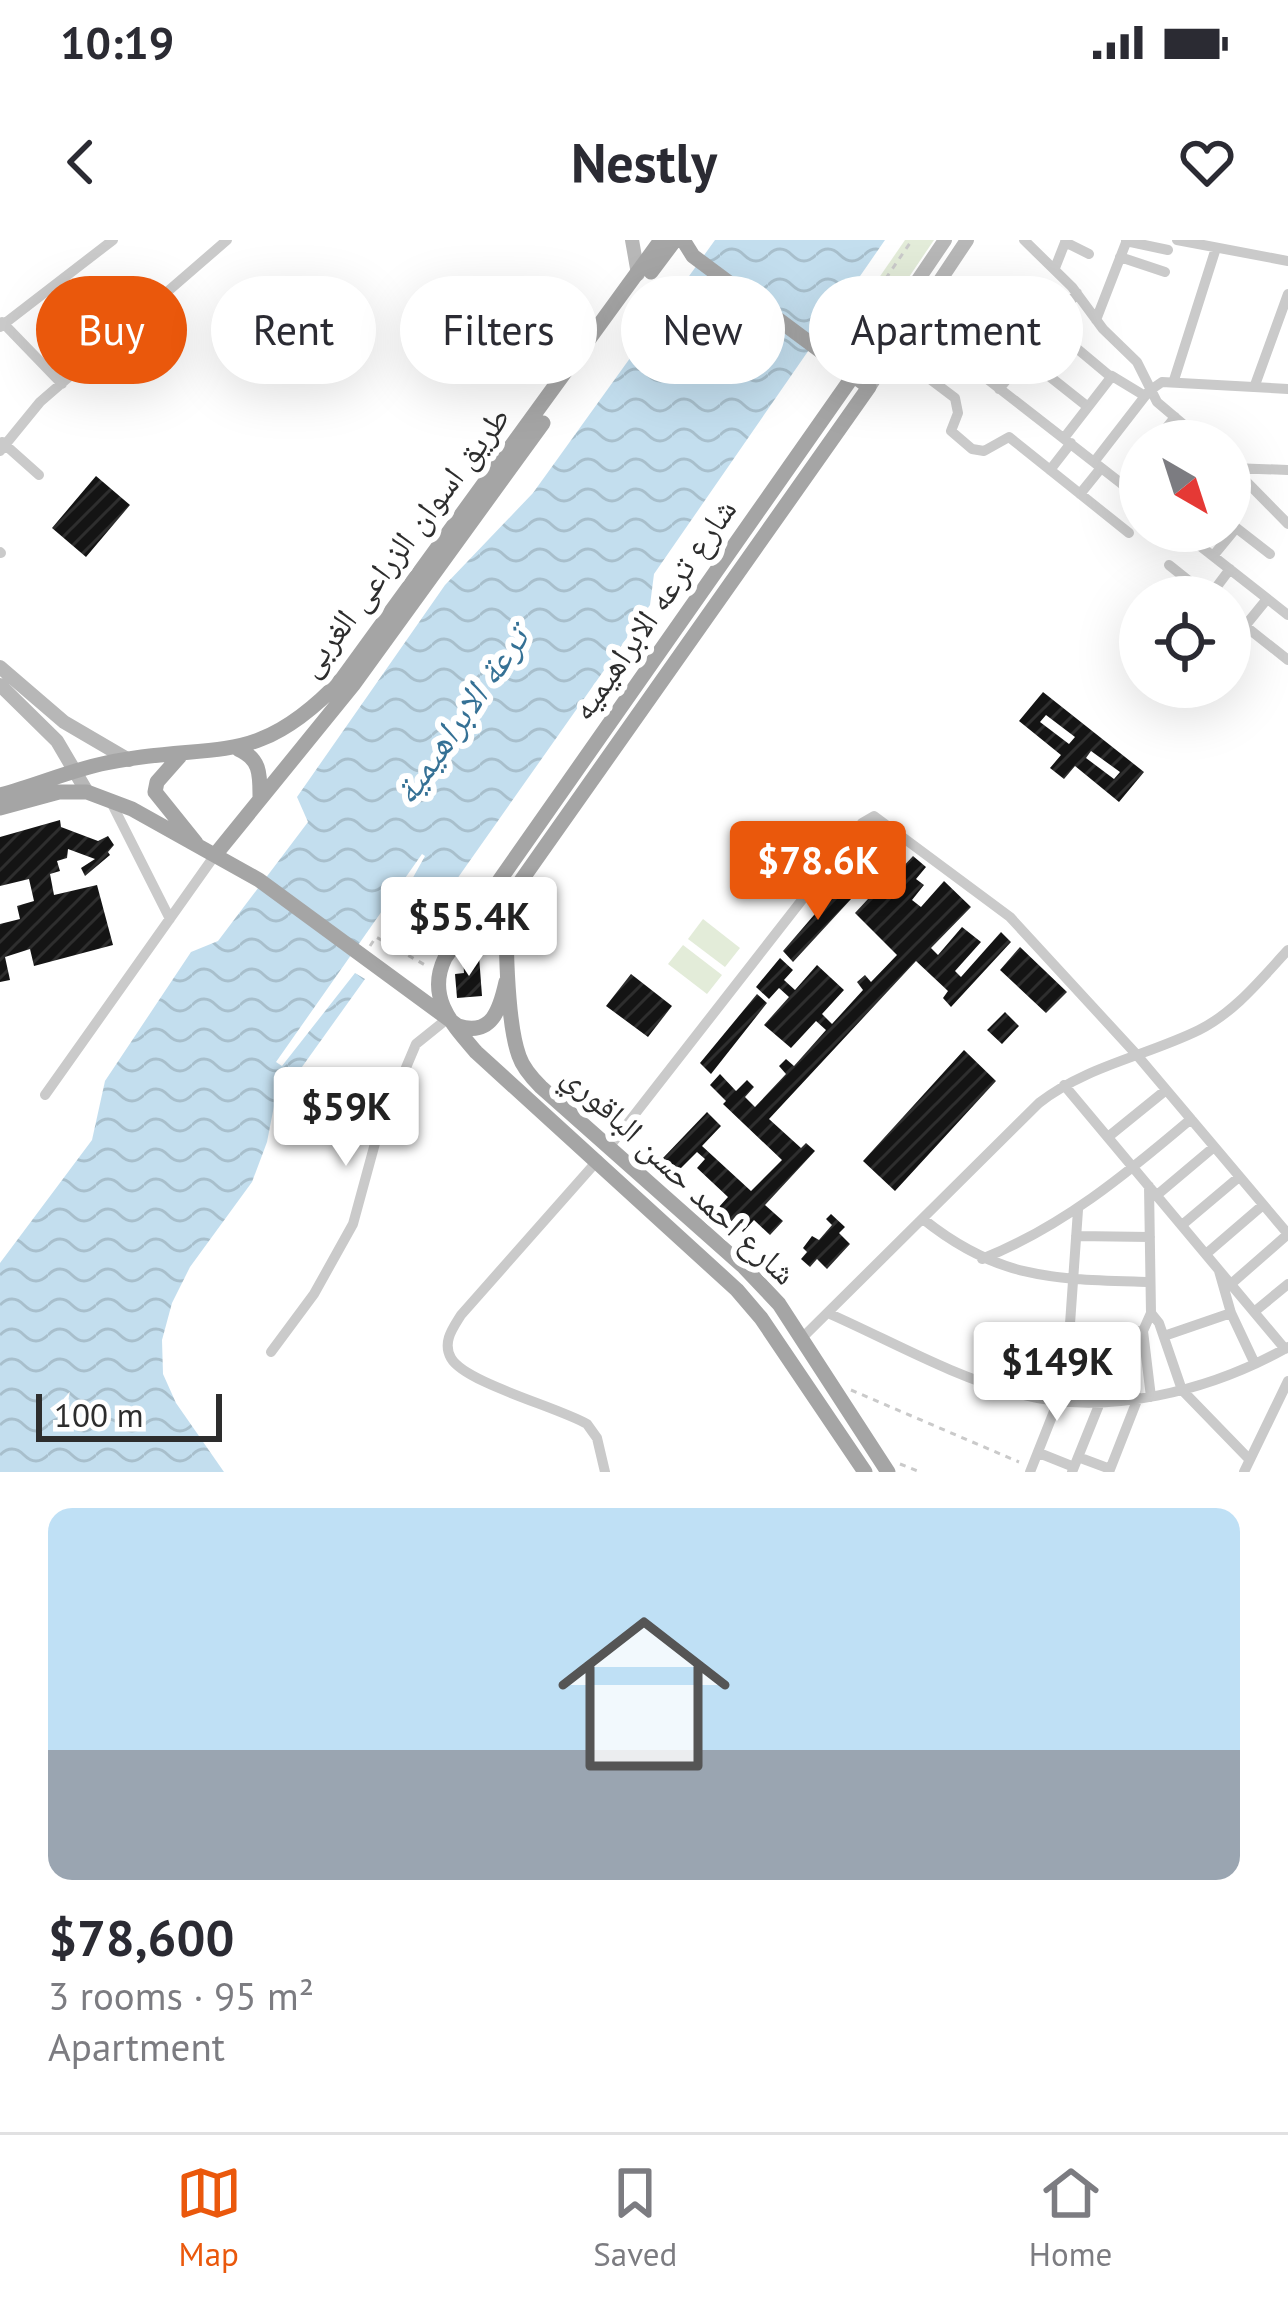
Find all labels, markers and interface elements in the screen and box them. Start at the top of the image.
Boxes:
text: 10:19 [60,13,174,71]
text: Nestly [571,127,717,197]
icon: back [48,129,114,195]
icon: heart [1174,129,1240,195]
chip: Buy [36,276,187,384]
chip: Rent [211,276,376,384]
chip: Filters [400,276,597,384]
chip: New [621,276,785,384]
chip: Apartment [809,276,1083,384]
street label: طريق اسوان الزراعى الغربى [287,397,518,685]
north arrow [1119,420,1251,552]
map controls [1119,420,1251,708]
street label: شارع ترعه الابراهيميه [560,490,745,728]
button: locate [1119,576,1251,708]
water label: ترعة الابراهيمية [381,611,542,813]
pin: $78.6K [720,821,916,923]
text: $78.6K [757,834,879,885]
pin: $55.4K [371,877,567,979]
text: $55.4K [408,890,530,941]
street label: شارع احمد حسن الباقوري [551,1054,806,1297]
pin: $59K [275,1067,417,1169]
text: $59K [301,1080,391,1131]
pin: $149K [973,1322,1141,1424]
text: $149K [1001,1335,1113,1386]
scale bar [36,1388,222,1441]
text: 100 m [54,1393,144,1436]
icon: home [536,1586,752,1802]
text: $78,600 [48,1904,234,1970]
text: 3 rooms · 95 m² [48,1970,314,2021]
text: Apartment [48,2021,225,2072]
tab: Map [176,2160,242,2275]
tab: Saved [593,2160,677,2275]
tab: Home [1029,2160,1112,2275]

